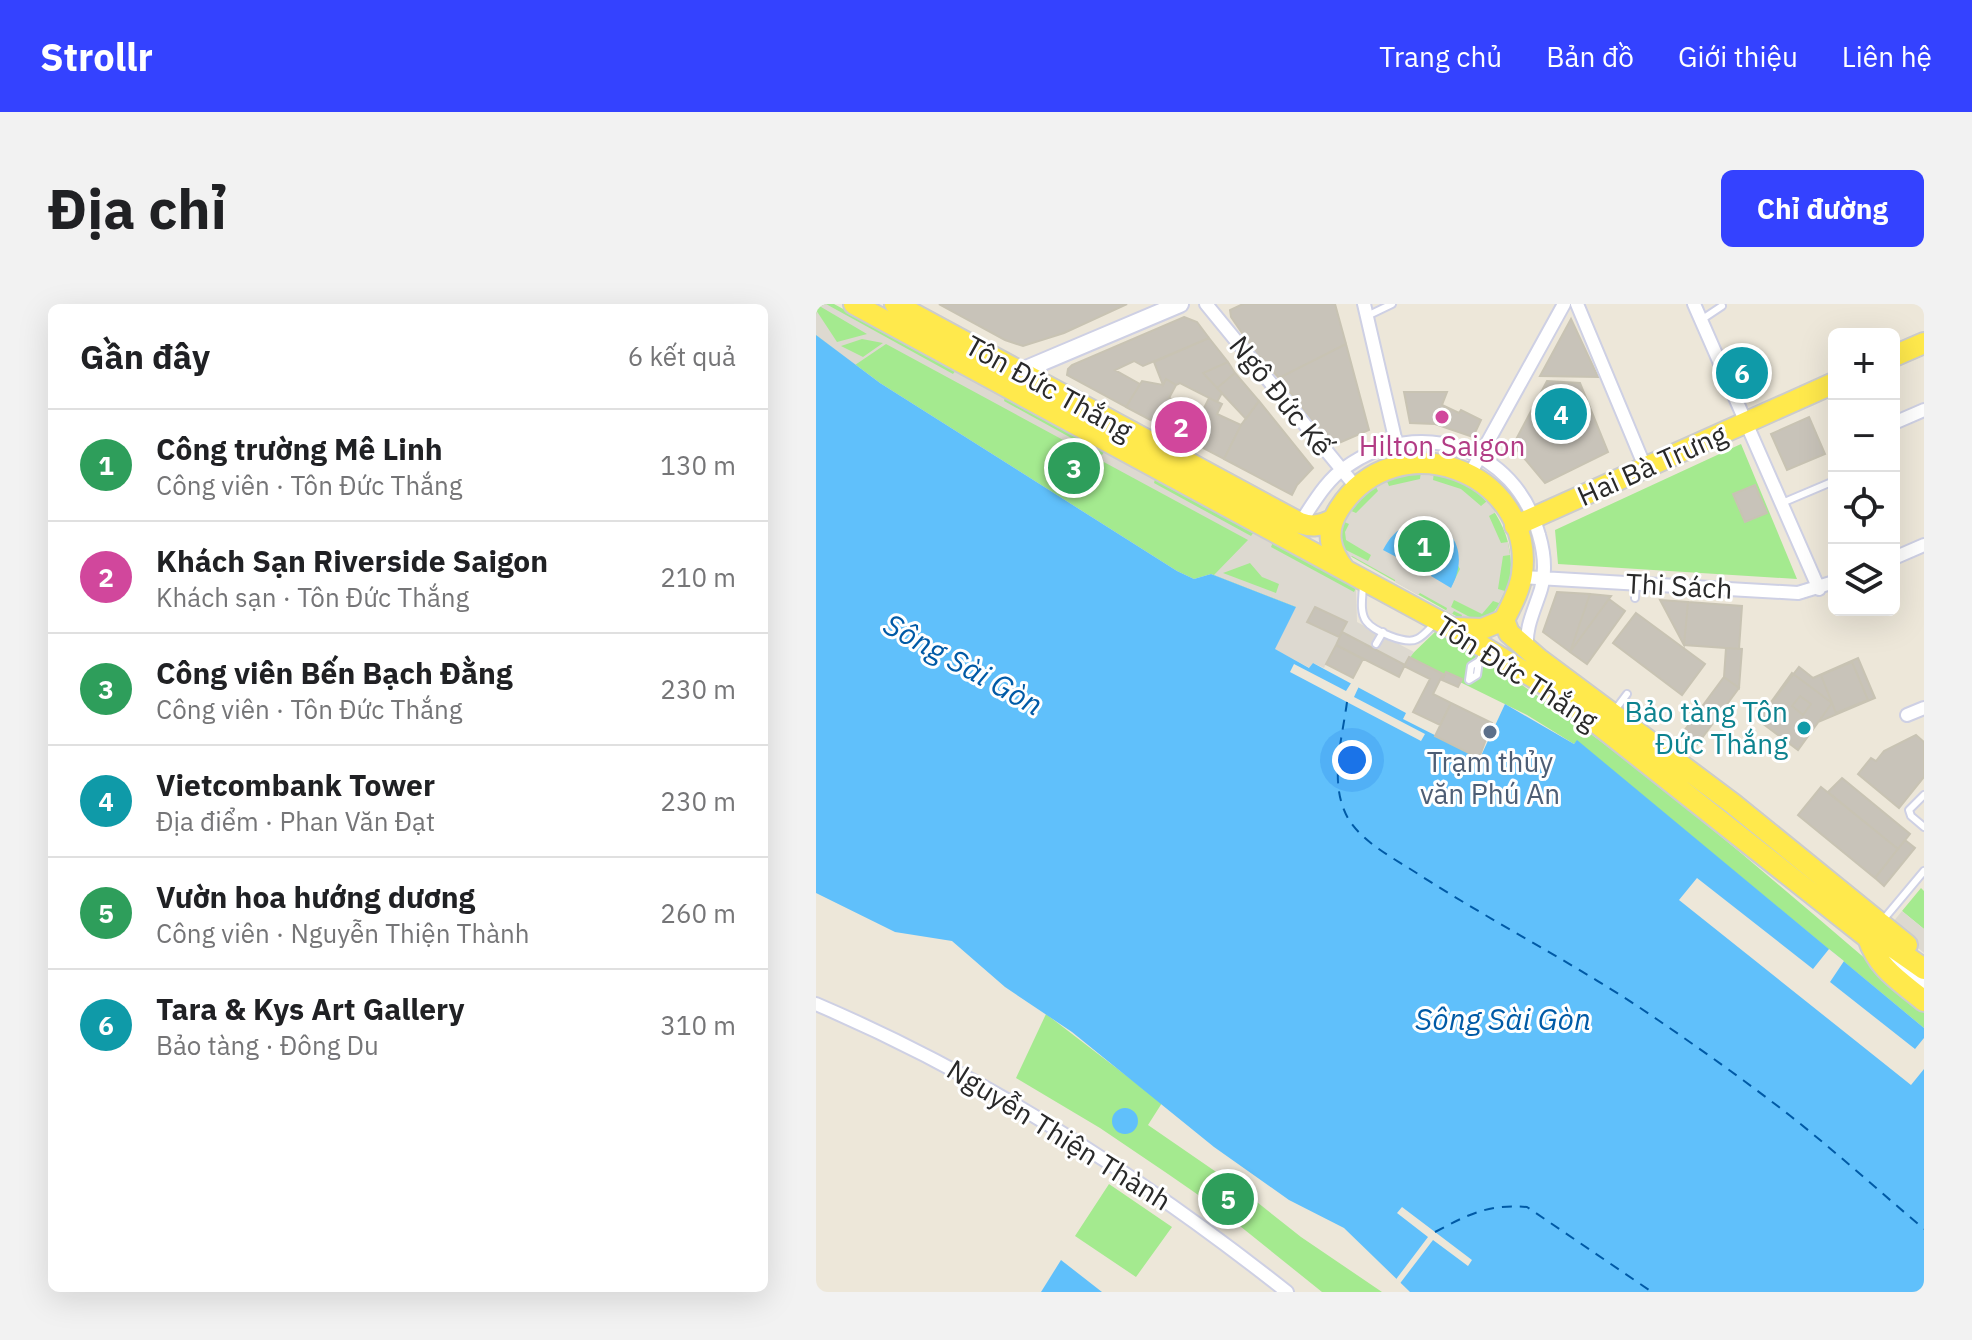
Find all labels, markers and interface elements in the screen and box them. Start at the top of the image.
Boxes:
text: Strollr [40,32,153,81]
text: Trang chủ [1379,38,1502,75]
text: Bản đồ [1546,38,1634,75]
text: Giới thiệu [1678,38,1798,75]
text: Liên hệ [1842,38,1932,75]
button: Chỉ đường [1721,170,1924,247]
text: Địa chỉ [48,172,227,244]
street label: Tôn Ðức Thắng [959,326,1139,449]
street label: Ngô Ðức Kế [1222,328,1342,464]
map controls [1828,328,1900,616]
button: + [1828,328,1900,400]
text: Gần đây [80,334,210,378]
text: 6 kết quả [628,339,736,373]
pin: 6 [1716,343,1768,403]
pin: 4 [1535,384,1587,444]
pin: 2 [1155,397,1207,457]
button: − [1828,400,1900,472]
marker: Hilton Saigon [1433,408,1451,426]
street label: Hai Bà Trưng [1571,415,1733,514]
place label: Hilton Saigon [1359,427,1525,464]
text: Công trường Mê Linh [156,429,443,468]
pin: 3 [1048,438,1100,498]
text: 1 [98,448,114,482]
text: 130 m [660,448,736,482]
text: Công viên · Tôn Đức Thắng [156,468,463,502]
button: locate [1828,472,1900,544]
pin: 1 [1398,516,1450,576]
text: Khách Sạn Riverside Saigon [156,541,548,580]
button: layers [1828,544,1900,616]
text: 2 [98,560,114,594]
text: 210 m [660,560,736,594]
street label: Thi Sách [1625,564,1733,607]
text: Khách sạn · Tôn Ðức Thắng [156,580,469,614]
water label: Sông Sài Gòn [877,604,1050,723]
street label: Tôn Đức Thắng [1429,607,1605,739]
text: Công viên Bến Bạch Đằng [156,653,512,692]
text: 3 [98,672,114,706]
text: 230 m [660,672,736,706]
text: Công viên · Tôn Ðức Thắng [156,692,463,726]
place label: Bảo tàng Tôn Đức Thắng [1625,693,1788,762]
marker: Bảo tàng Tôn Đức Thắng [1795,719,1813,737]
marker: Trạm thủy văn Phú An [1481,723,1499,741]
your location [1332,740,1372,780]
place label: Trạm thủy văn Phú An [1420,743,1560,812]
text: Vietcombank Tower [156,765,435,804]
text: 4 [98,784,114,818]
text: 230 m [660,784,736,818]
text: Địa điểm · Phan Văn Ðạt [156,804,435,838]
text: Vườn hoa hướng dương [156,877,475,916]
text: 5 [98,896,114,930]
text: 260 m [660,896,736,930]
text: Công viên · Nguyễn Thiện Thành [156,916,530,950]
text: Tara & Kys Art Gallery [156,989,464,1028]
water label: Sông Sài Gòn [1415,999,1591,1038]
text: 6 [98,1008,114,1042]
text: 310 m [660,1008,736,1042]
text: Bảo tàng · Đông Du [156,1028,379,1062]
street label: Nguyễn Thiện Thành [940,1051,1178,1219]
pin: 5 [1202,1169,1254,1229]

